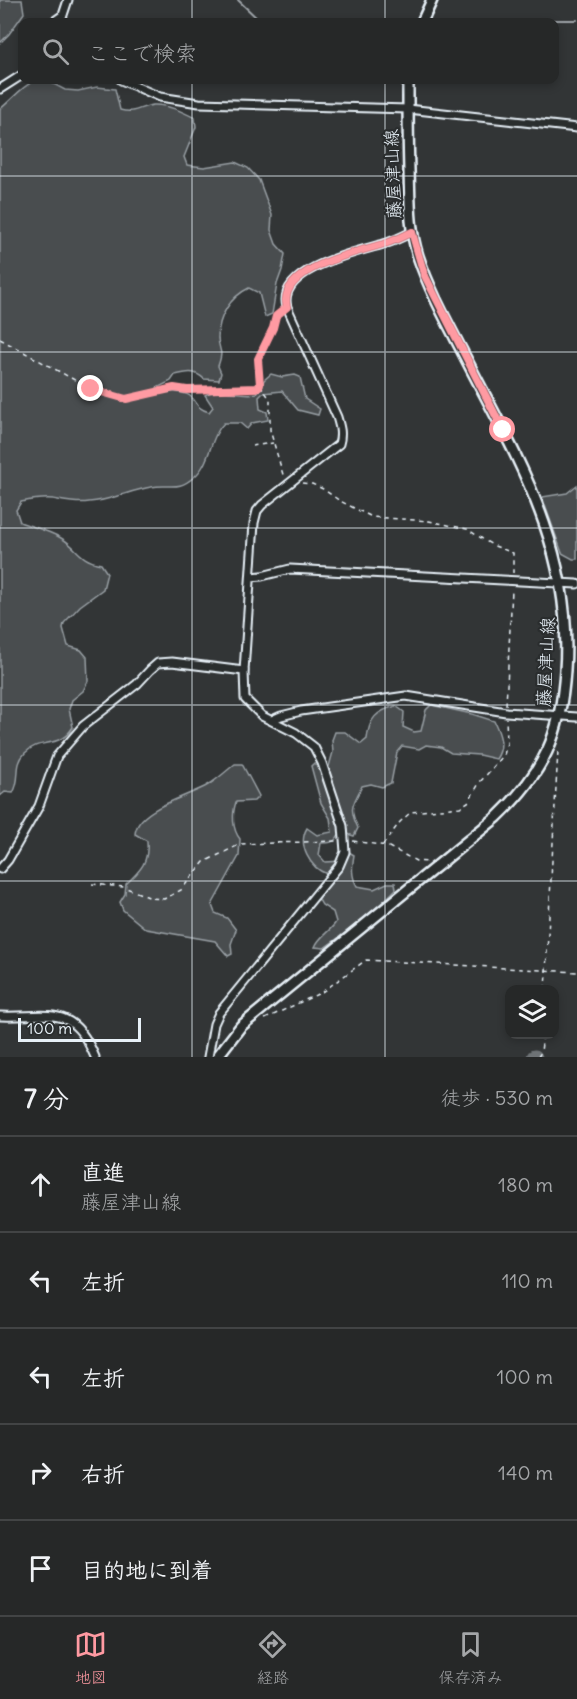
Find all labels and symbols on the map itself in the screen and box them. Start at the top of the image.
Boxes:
street label: 藤屋津山線 [379,129,406,219]
route end [77,375,103,401]
route start [489,416,515,442]
street label: 藤屋津山線 [532,616,559,708]
scale bar [18,1015,141,1042]

